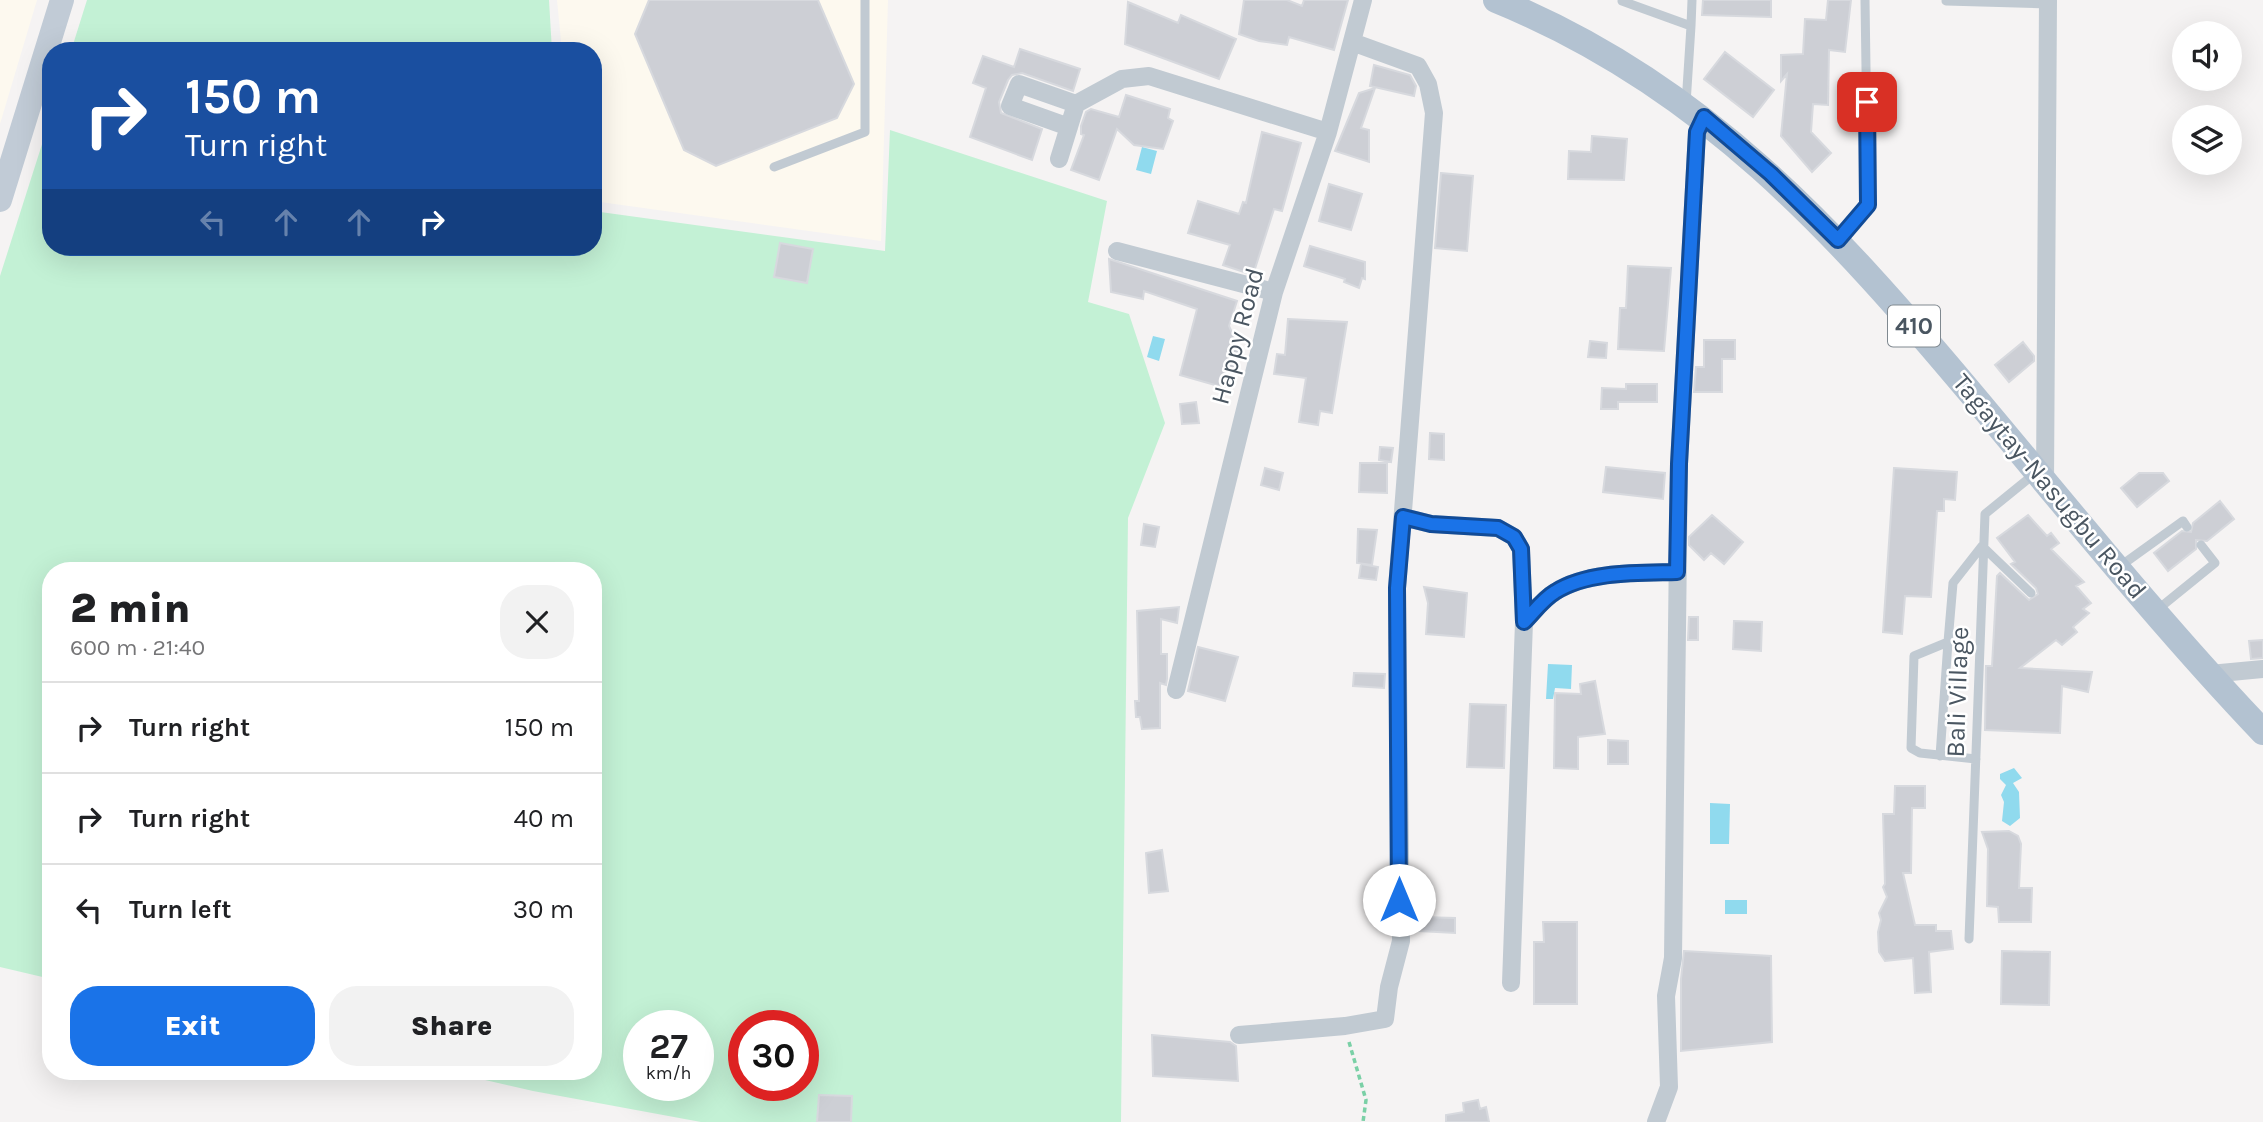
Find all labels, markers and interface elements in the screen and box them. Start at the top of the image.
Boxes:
map controls [2172,21,2242,175]
button: sound [2172,21,2242,91]
text: 150 m [185,68,321,125]
icon: right [70,70,161,161]
pin [1837,72,1897,132]
icon: arrive [1848,83,1886,121]
button: layers [2172,105,2242,175]
text: Turn right [185,127,327,164]
icon: left [194,203,232,241]
icon: ahead [267,203,305,241]
icon: ahead [340,203,378,241]
icon: right [413,203,451,241]
street label: Happy Road [1204,264,1271,408]
road number: 410 [1888,306,1940,346]
street label: Tagaytay-Nasugbu Road [1946,367,2153,605]
text: 2 min [70,583,190,633]
button: close [500,585,574,659]
street label: Bali Village [1940,626,1975,758]
text: 600 m · 21:40 [70,634,205,661]
icon: right [70,709,108,747]
text: Turn right [129,712,250,743]
text: 150 m [505,712,574,743]
icon: right [70,800,108,838]
text: Turn right [129,803,250,834]
text: 40 m [514,803,574,834]
position arrow [1362,863,1436,937]
icon: left [70,891,108,929]
text: Turn left [129,894,231,925]
text: 30 m [513,894,574,925]
button: Exit [70,986,315,1066]
button: Share [329,986,574,1066]
speed limit sign: 30 [728,1010,819,1101]
text: 27 [649,1026,688,1067]
text: km/h [646,1062,691,1084]

